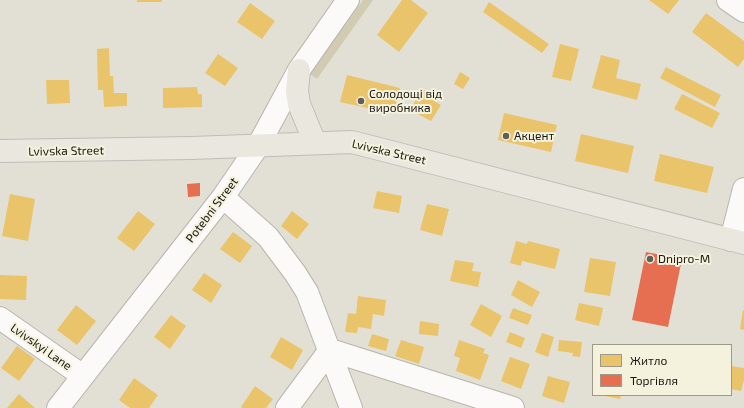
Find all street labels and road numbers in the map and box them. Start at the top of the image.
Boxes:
street label: Lvivska Street [350,136,428,168]
street label: Lvivska Street [28,143,104,159]
street label: Potebni Street [183,175,241,245]
street label: Lvivskyi Lane [8,321,74,373]

